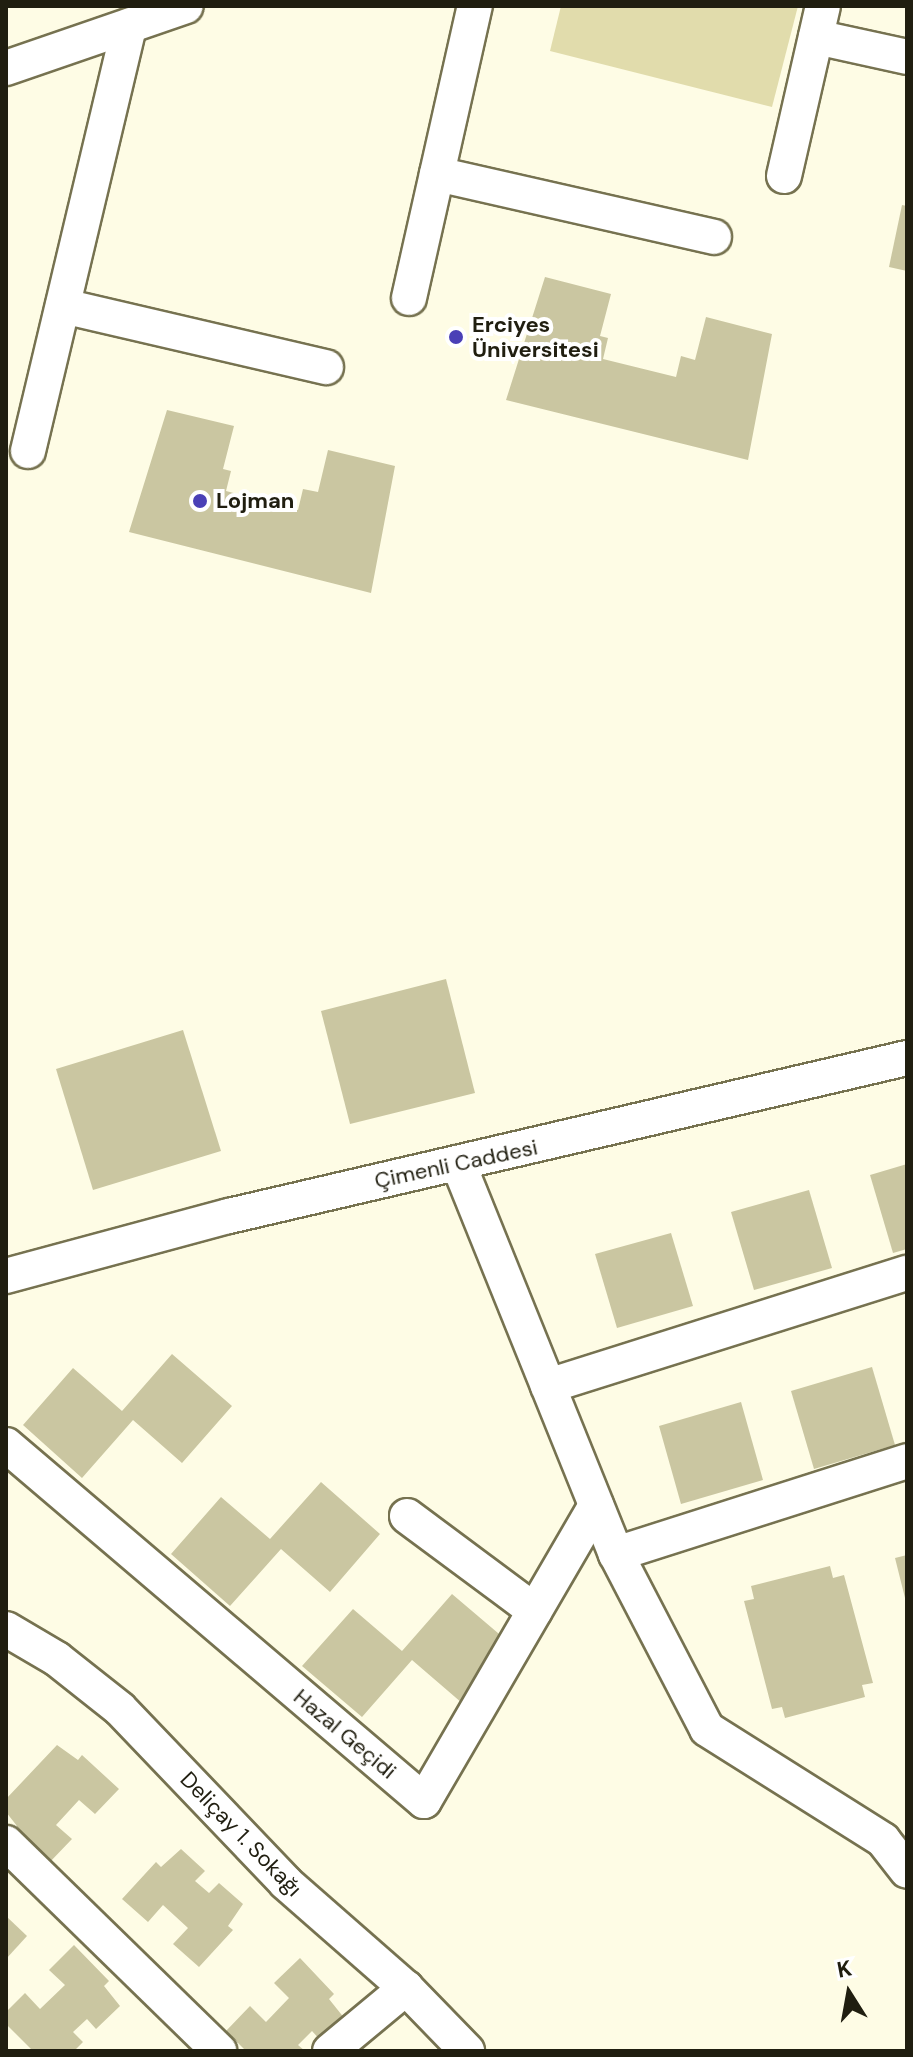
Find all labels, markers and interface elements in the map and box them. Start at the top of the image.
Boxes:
place label: Erciyes Üniversitesi [472,311,599,362]
marker: Erciyes Üniversitesi [447,328,465,346]
place label: Lojman [216,488,294,514]
marker: Lojman [191,492,209,510]
street label: Çimenli Caddesi [372,1134,540,1194]
street label: Hazal Geçidi [288,1683,402,1785]
street label: Deliçay 1. Sokağı [175,1766,307,1902]
north arrow [809,1953,889,2033]
text: K [835,1953,854,1985]

